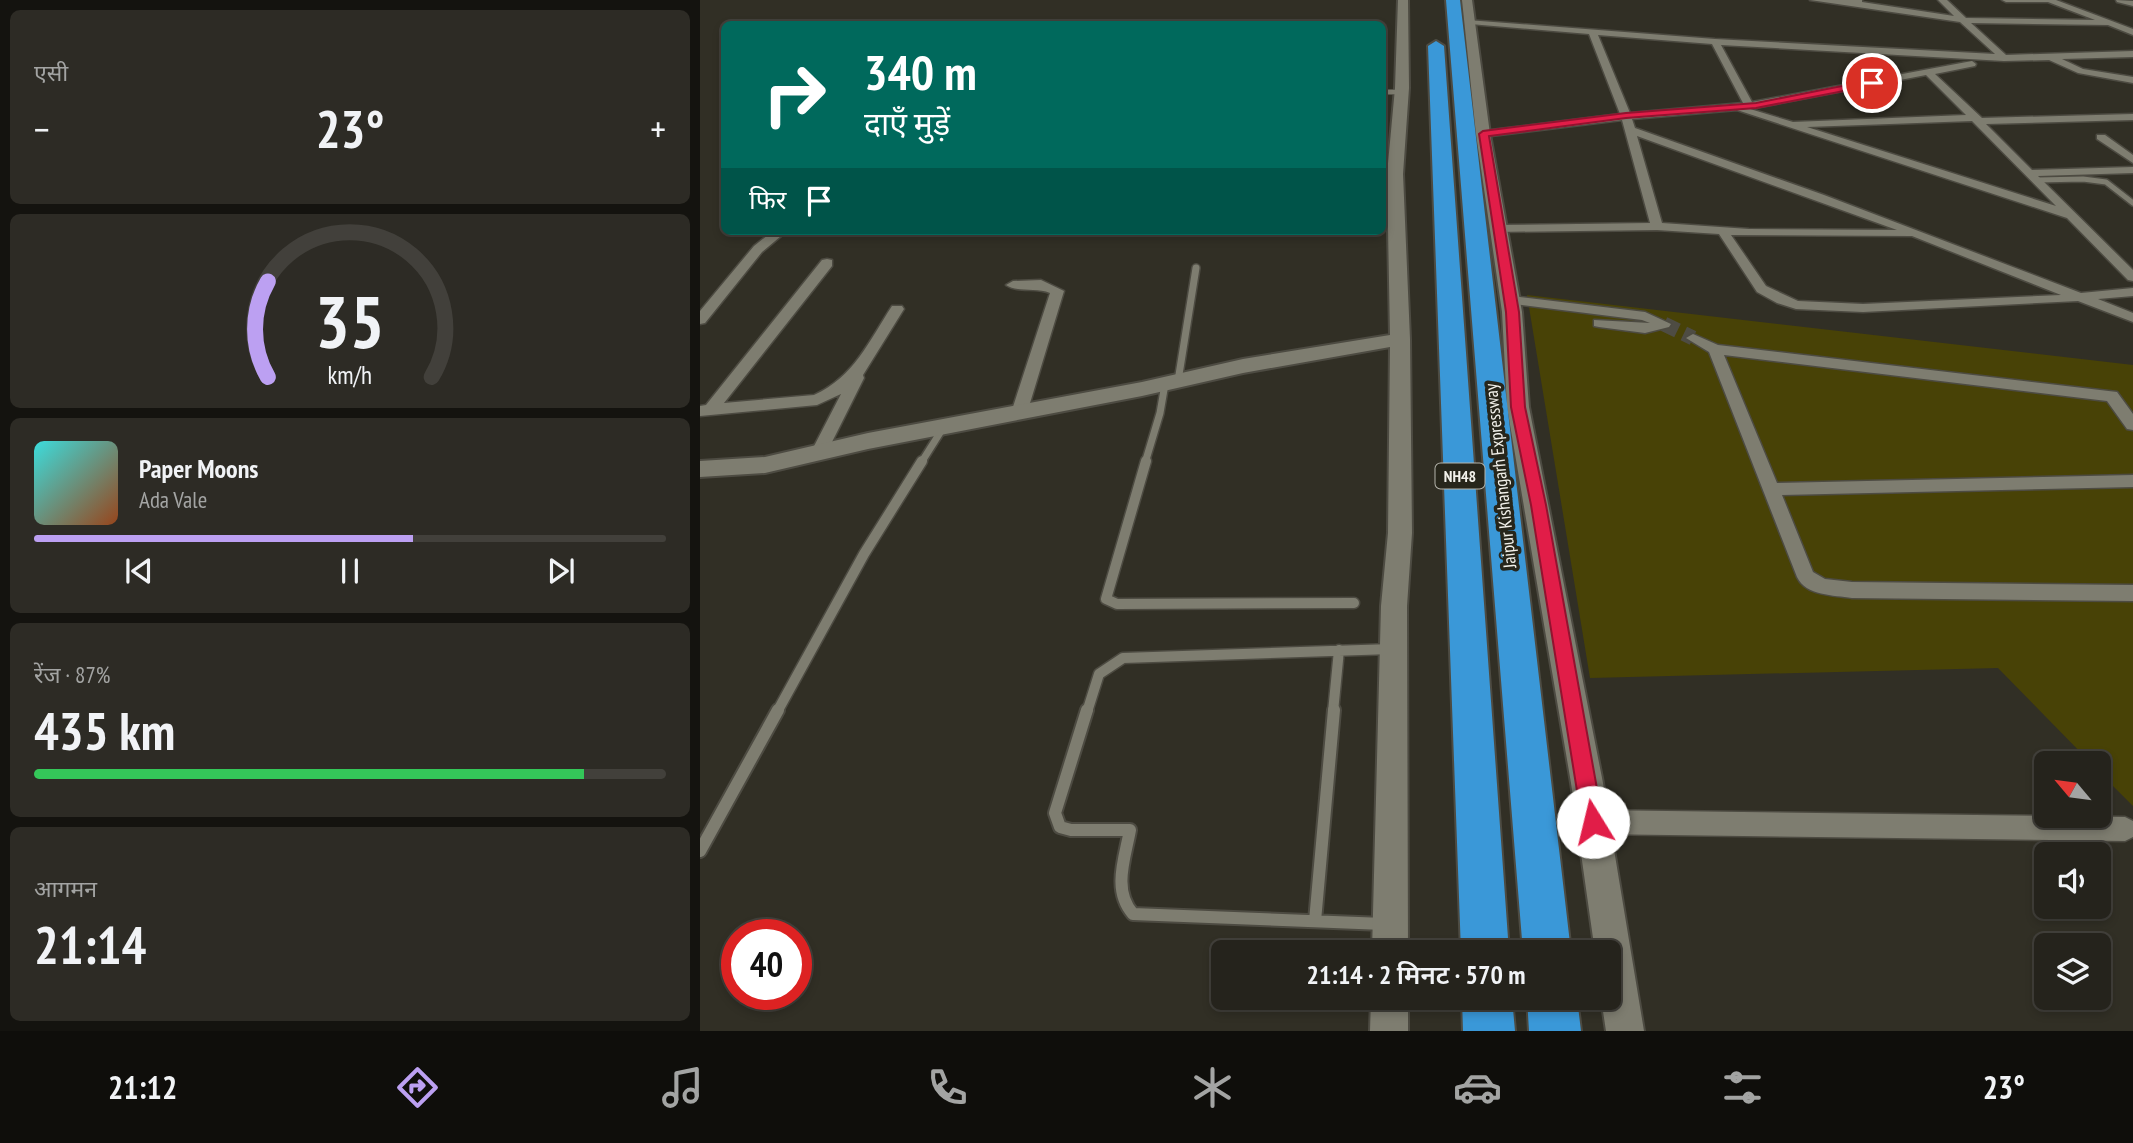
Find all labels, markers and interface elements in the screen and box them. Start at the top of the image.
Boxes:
text: 340 m [864,40,977,104]
icon: right [749,49,840,140]
pin [1842,53,1902,113]
text: एसी [34,58,68,87]
icon: arrive [1853,64,1891,102]
text: 23° [316,95,384,162]
text: दाएँ मुड़ें [864,102,950,144]
text: − [34,104,50,153]
text: + [650,104,666,153]
icon: arrive [800,182,838,220]
text: फिर [749,183,786,216]
text: 35 [315,274,385,368]
text: km/h [328,359,372,391]
street label: Jaipur Kishangarh Expressway [1479,382,1521,570]
text: Paper Moons [139,452,258,485]
road number: NH48 [1436,463,1484,489]
text: Ada Vale [139,485,207,514]
icon: previous [120,552,158,590]
icon: pause [331,552,369,590]
icon: next [542,552,580,590]
text: रेंज · 87% [34,660,110,689]
text: 435 km [34,697,175,764]
north arrow [2034,751,2110,828]
map controls [2034,751,2111,1010]
position arrow [1556,785,1630,859]
button: sound [2034,842,2111,919]
text: आगमन [34,874,97,903]
text: 21:14 [34,911,146,978]
speed limit sign: 40 [721,919,812,1010]
button: layers [2034,933,2111,1010]
text: 21:14 · 2 मिनट · 570 m [1307,958,1525,991]
icon: directions [393,1063,442,1112]
icon: music [658,1063,707,1112]
icon: phone [923,1063,972,1112]
icon: climate [1188,1063,1237,1112]
icon: car [1453,1063,1502,1112]
icon: filters [1718,1063,1767,1112]
text: 21:12 [108,1066,177,1108]
text: 23° [1983,1066,2025,1108]

